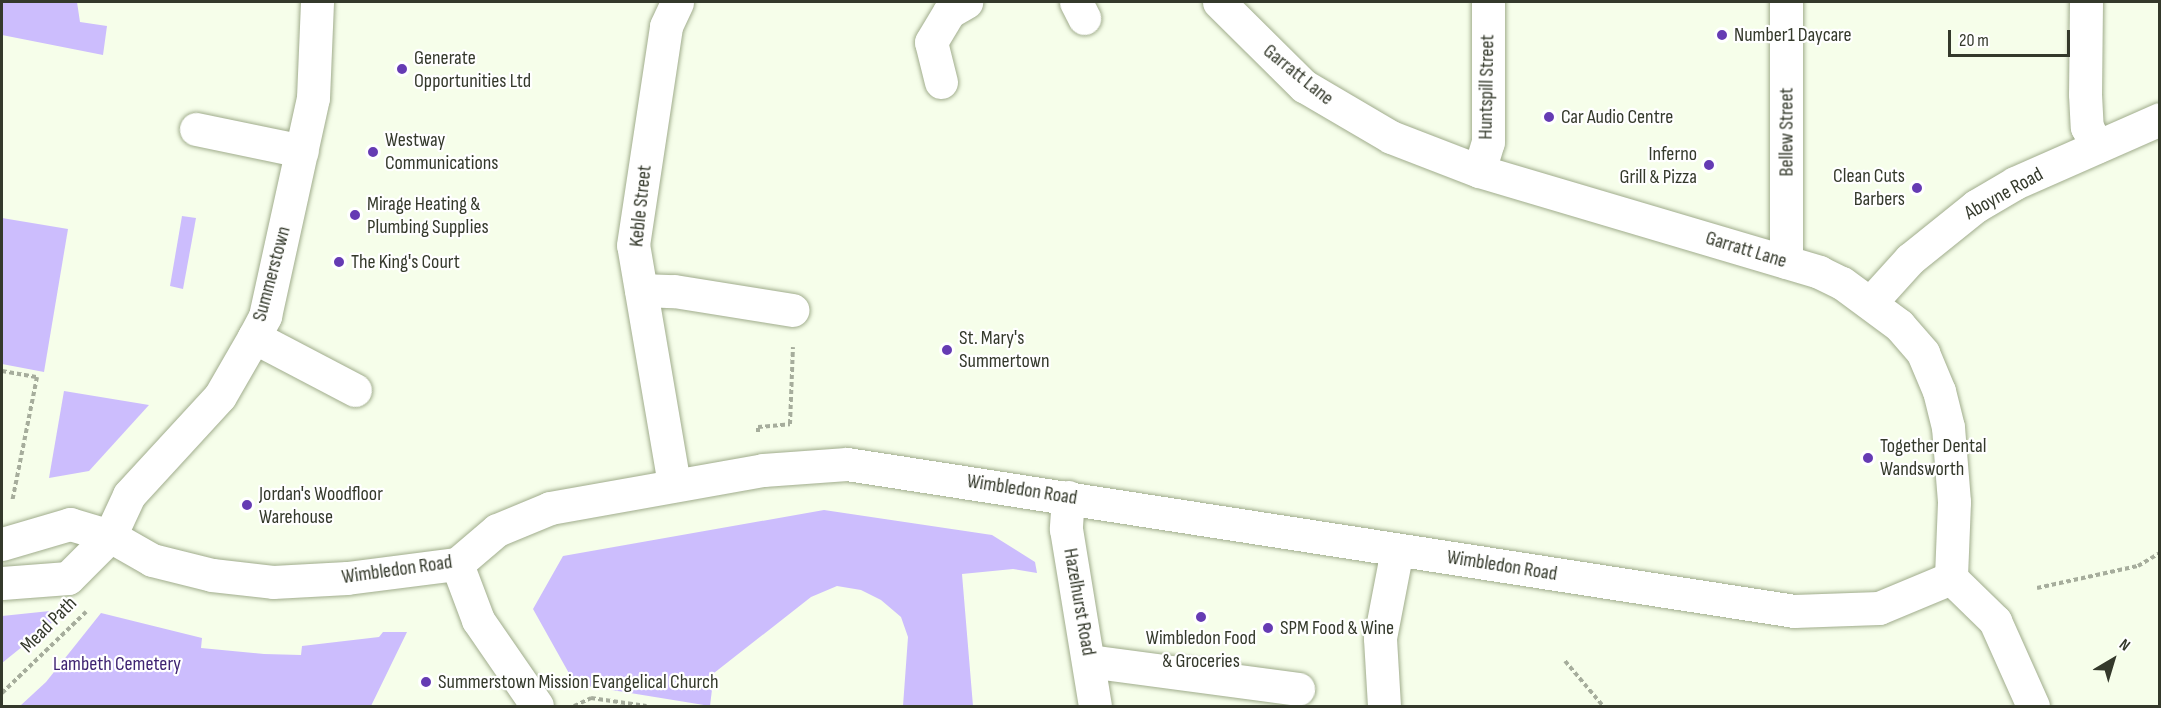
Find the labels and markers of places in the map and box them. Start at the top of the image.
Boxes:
place label: Number1 Daycare [1734,23,1852,47]
marker: Number1 Daycare [1715,28,1729,42]
place label: Generate Opportunities Ltd [414,46,531,93]
marker: Generate Opportunities Ltd [395,62,409,76]
place label: Car Audio Centre [1561,105,1673,129]
marker: Car Audio Centre [1542,110,1556,124]
place label: Westway Communications [385,128,498,175]
place label: Inferno Grill & Pizza [1619,142,1697,189]
marker: Westway Communications [366,145,380,159]
marker: Inferno Grill & Pizza [1702,158,1716,172]
place label: Clean Cuts Barbers [1833,164,1905,211]
marker: Clean Cuts Barbers [1910,181,1924,195]
place label: Mirage Heating & Plumbing Supplies [367,192,489,239]
marker: Mirage Heating & Plumbing Supplies [348,208,362,222]
place label: The King's Court [351,250,460,274]
marker: The King's Court [332,255,346,269]
place label: St. Mary's Summertown [959,326,1050,373]
marker: St. Mary's Summertown [940,343,954,357]
place label: Together Dental Wandsworth [1880,434,1987,481]
marker: Together Dental Wandsworth [1861,451,1875,465]
place label: Jordan's Woodfloor Warehouse [259,482,383,529]
marker: Jordan's Woodfloor Warehouse [240,498,254,512]
marker: Wimbledon Food & Groceries [1194,610,1208,624]
place label: SPM Food & Wine [1280,616,1394,640]
marker: SPM Food & Wine [1261,621,1275,635]
place label: Wimbledon Food & Groceries [1146,626,1256,673]
place label: Summerstown Mission Evangelical Church [438,670,719,694]
marker: Summerstown Mission Evangelical Church [419,675,433,689]

